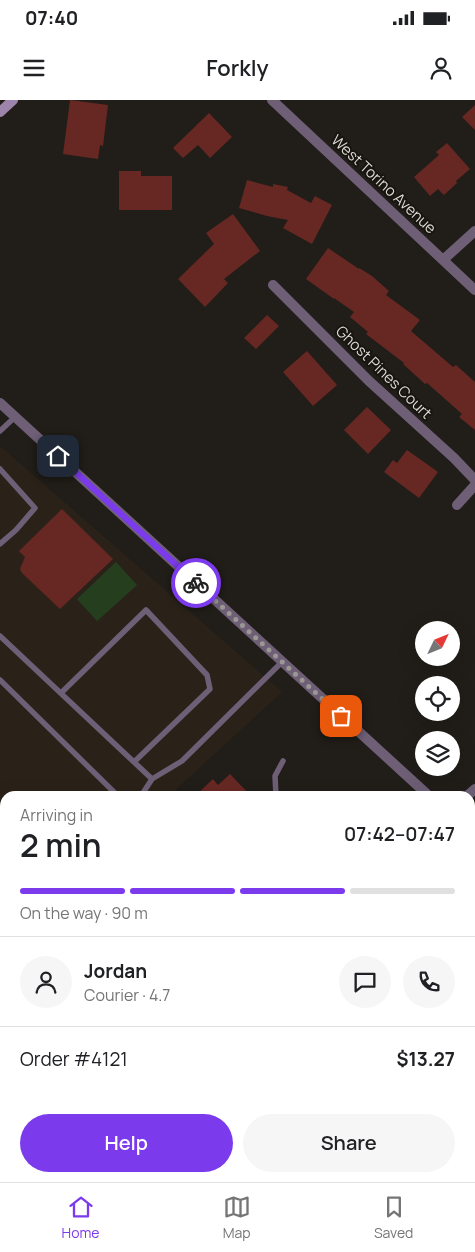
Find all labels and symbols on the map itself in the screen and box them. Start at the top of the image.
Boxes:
street label: West Torino Avenue [327,130,441,238]
street label: Ghost Pines Court [331,321,437,423]
pin [37,435,79,477]
courier [171,558,221,608]
north arrow [415,621,460,666]
pin [320,695,362,737]

